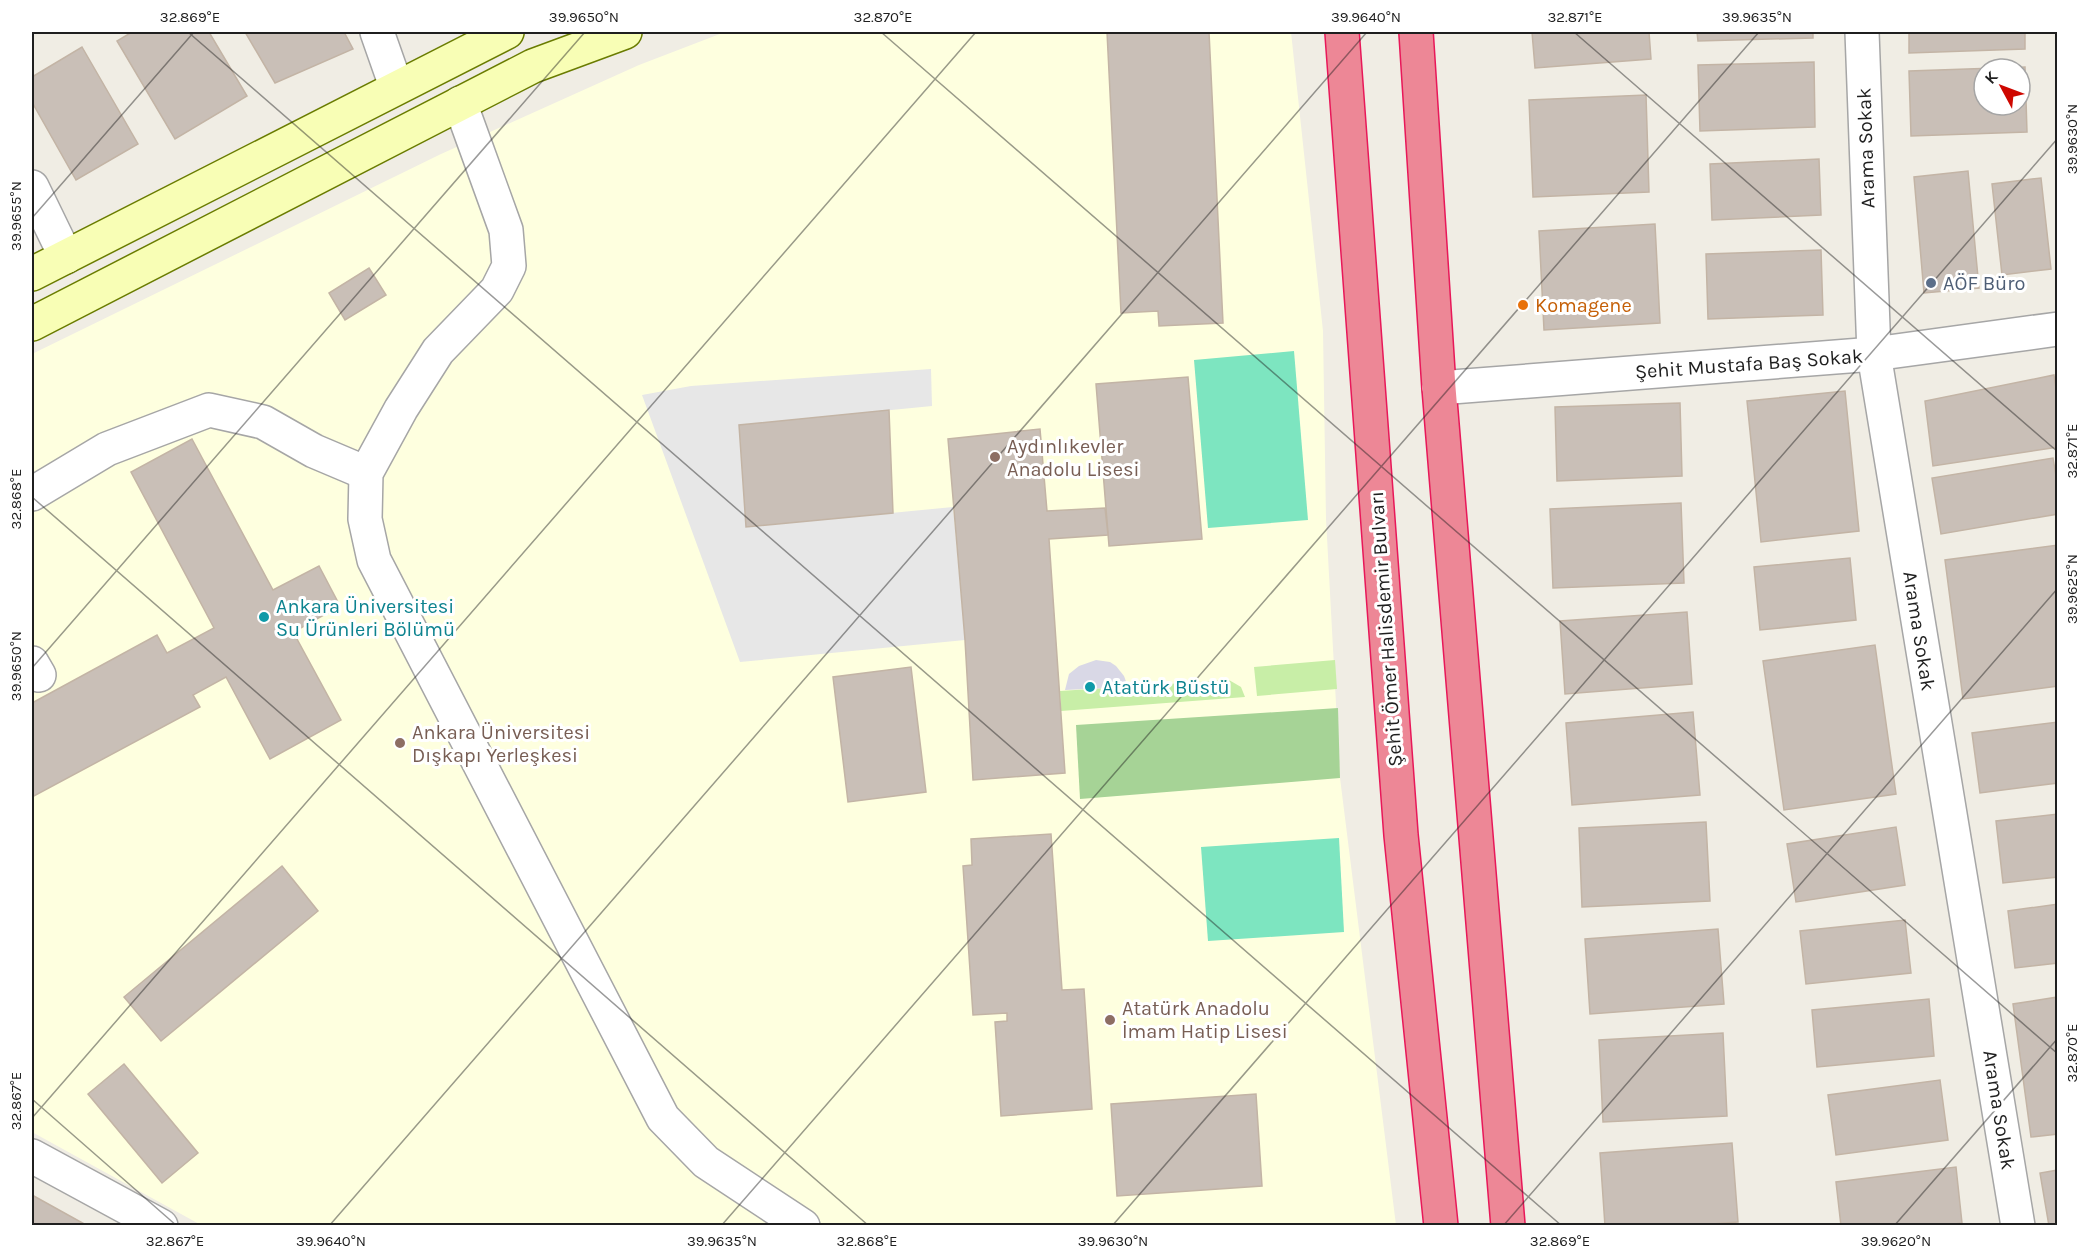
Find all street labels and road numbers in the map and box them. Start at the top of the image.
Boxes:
street label: Arama Sokak [1852,87,1880,209]
street label: Şehit Mustafa Baş Sokak [1634,345,1864,383]
street label: Şehit Ömer Halisdemir Bulvarı [1365,490,1407,768]
street label: Arama Sokak [1898,570,1940,692]
street label: Arama Sokak [1978,1049,2020,1171]

